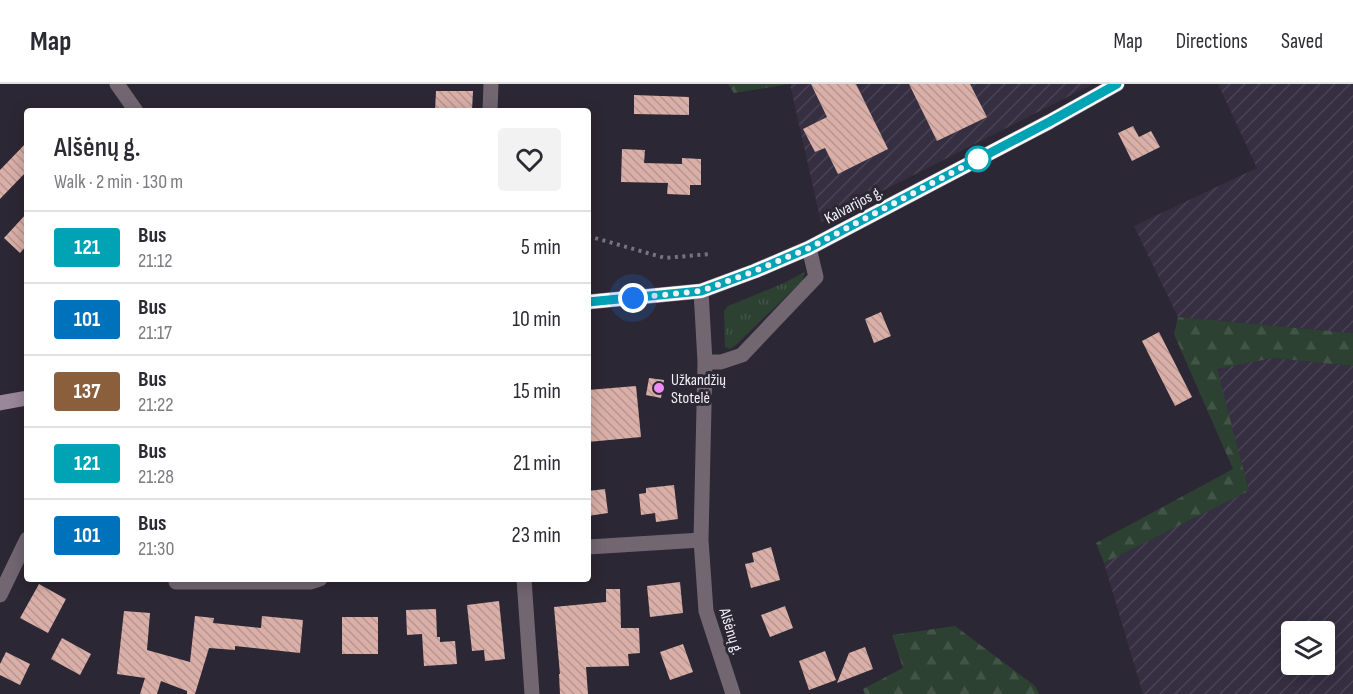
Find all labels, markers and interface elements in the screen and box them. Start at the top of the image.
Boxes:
text: Map [30,25,71,58]
text: Map [1113,29,1143,54]
text: Directions [1176,29,1248,54]
text: Saved [1281,29,1323,54]
button: heart [498,128,561,191]
text: Alšėnų g. [54,131,141,164]
unlabelled marker [965,146,991,172]
text: Walk · 2 min · 130 m [54,170,183,194]
street label: Kalvarijos g. [821,182,886,229]
text: Bus [138,222,167,249]
text: 5 min [521,234,561,261]
text: 121 [74,235,100,260]
text: 21:12 [138,249,173,273]
your location [618,283,648,313]
text: Bus [138,294,167,321]
text: 10 min [512,306,561,333]
text: 101 [74,307,100,332]
text: 21:17 [138,321,172,345]
text: Bus [138,366,167,393]
place label: Užkandžių Stotelė [671,371,726,408]
text: 15 min [513,378,561,405]
text: 137 [74,379,100,404]
marker: Užkandžių Stotelė [652,381,666,395]
text: 21:22 [138,393,174,417]
text: Bus [138,438,167,465]
text: 21 min [513,450,561,477]
text: 121 [74,451,100,476]
text: 21:28 [138,465,174,489]
text: Bus [138,510,167,537]
text: 23 min [512,522,561,549]
text: 101 [74,523,100,548]
text: 21:30 [138,537,174,561]
street label: Alšėnų g. [714,605,747,657]
map controls [1281,621,1335,675]
button: layers [1281,621,1335,675]

